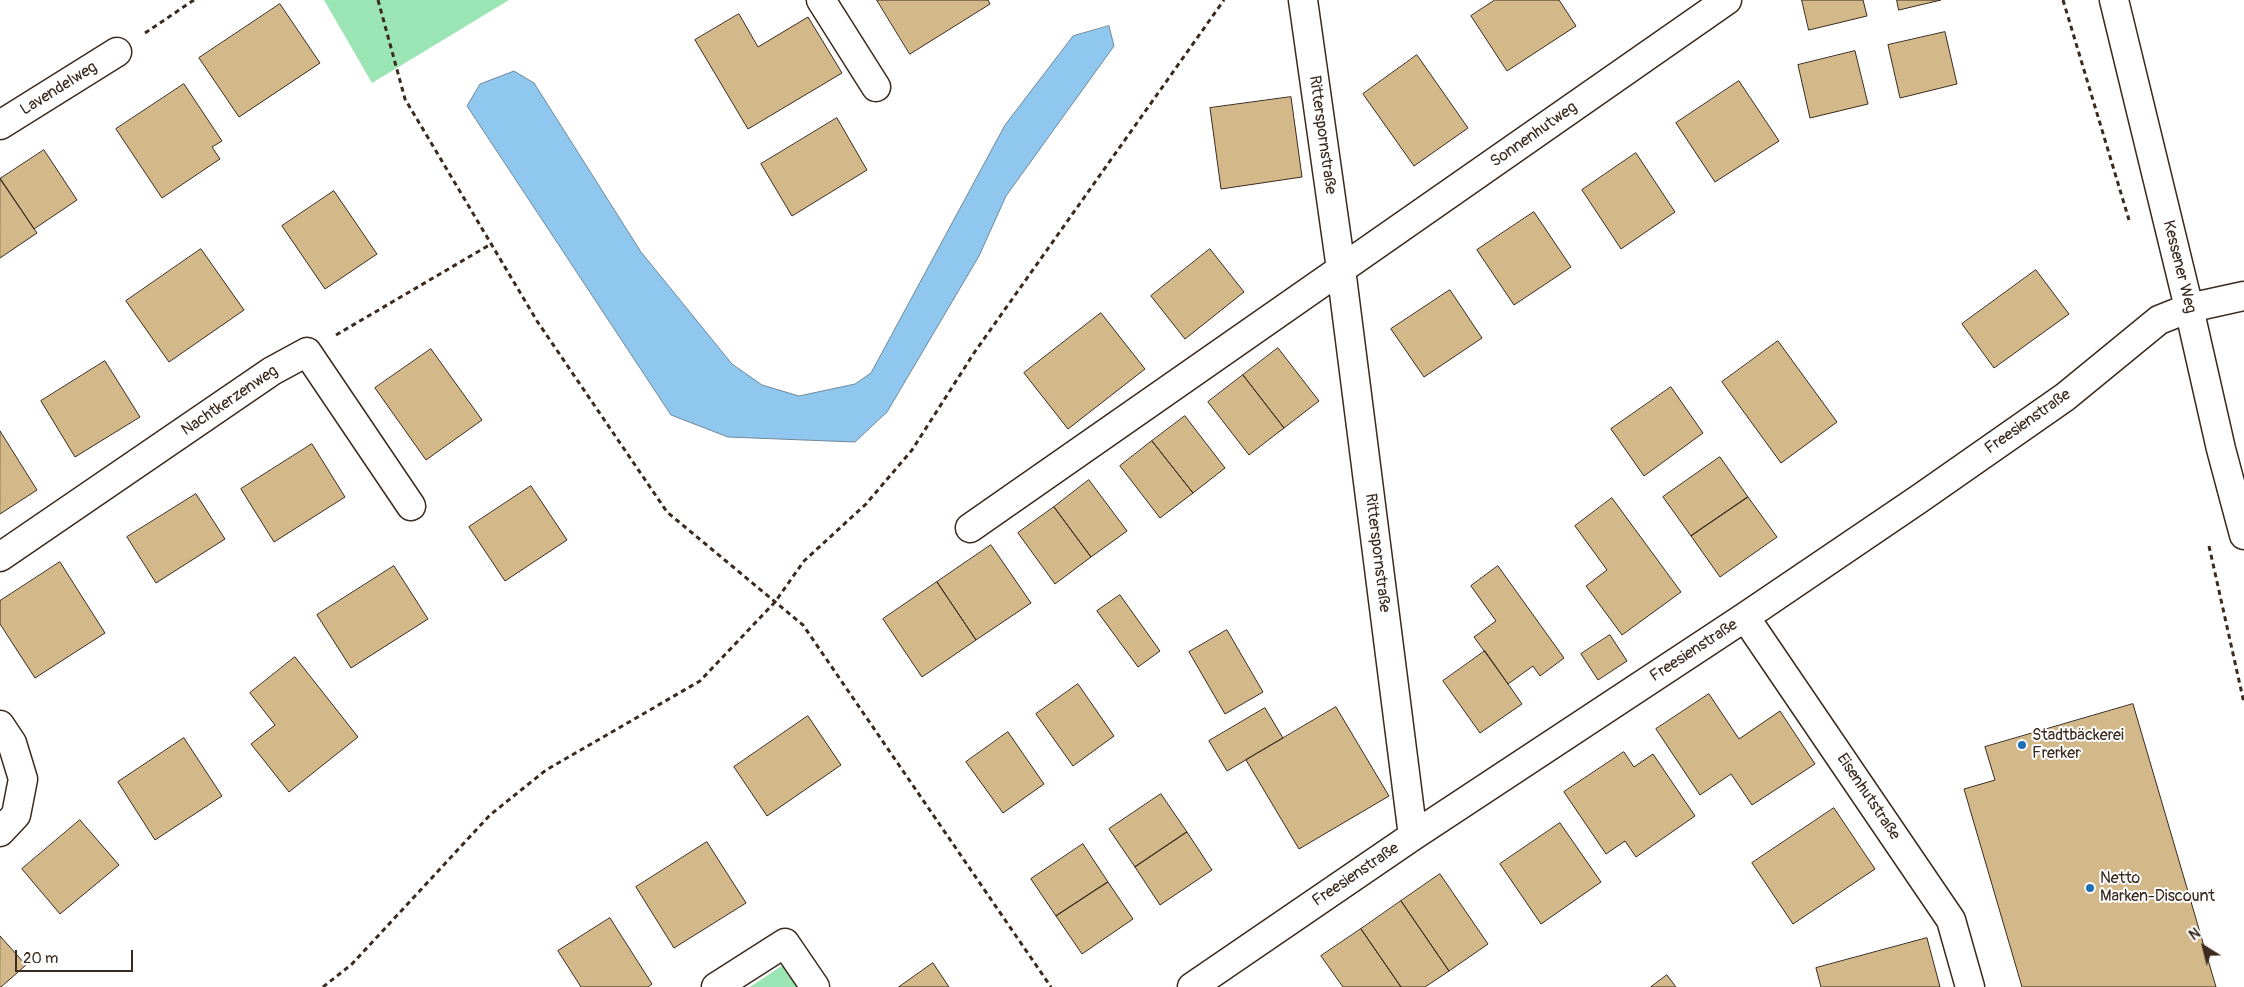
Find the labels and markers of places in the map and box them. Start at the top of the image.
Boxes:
place label: Stadtbäckerei Frerker [2032,726,2124,764]
marker: Stadtbäckerei Frerker [2016,739,2028,751]
place label: Netto Marken-Discount [2100,869,2215,907]
marker: Netto Marken-Discount [2084,882,2096,894]

